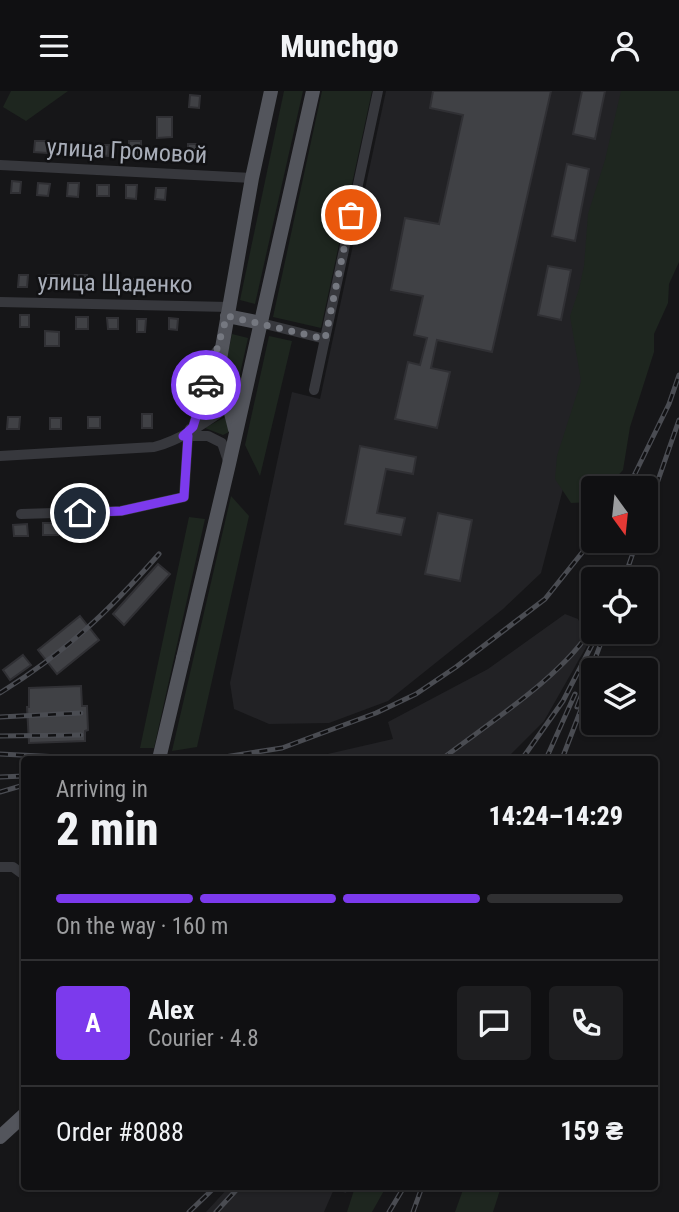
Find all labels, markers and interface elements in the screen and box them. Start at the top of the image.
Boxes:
icon: menu [35,27,73,65]
text: Munchgo [280,27,399,65]
icon: person [606,27,644,65]
street label: улица Громовой [46,133,208,169]
pin [321,185,381,245]
icon: bag [332,196,370,234]
street label: улица Щаденко [37,268,193,298]
courier [171,350,241,420]
icon: car [187,366,225,404]
north arrow [581,476,658,553]
map controls [581,476,658,735]
pin [50,483,110,543]
icon: home [61,494,99,532]
button: locate [581,567,658,644]
button: layers [581,658,658,735]
text: Arriving in [56,776,148,803]
text: 14:24–14:29 [489,801,623,831]
text: 2 min [56,802,159,856]
text: On the way · 160 m [56,913,228,940]
button: chat [457,986,531,1060]
button: phone [549,986,623,1060]
text: Alex [148,995,194,1025]
text: A [85,1008,101,1038]
text: Courier · 4.8 [148,1025,259,1052]
text: 159 ₴ [560,1116,623,1146]
text: Order #8088 [56,1117,184,1147]

